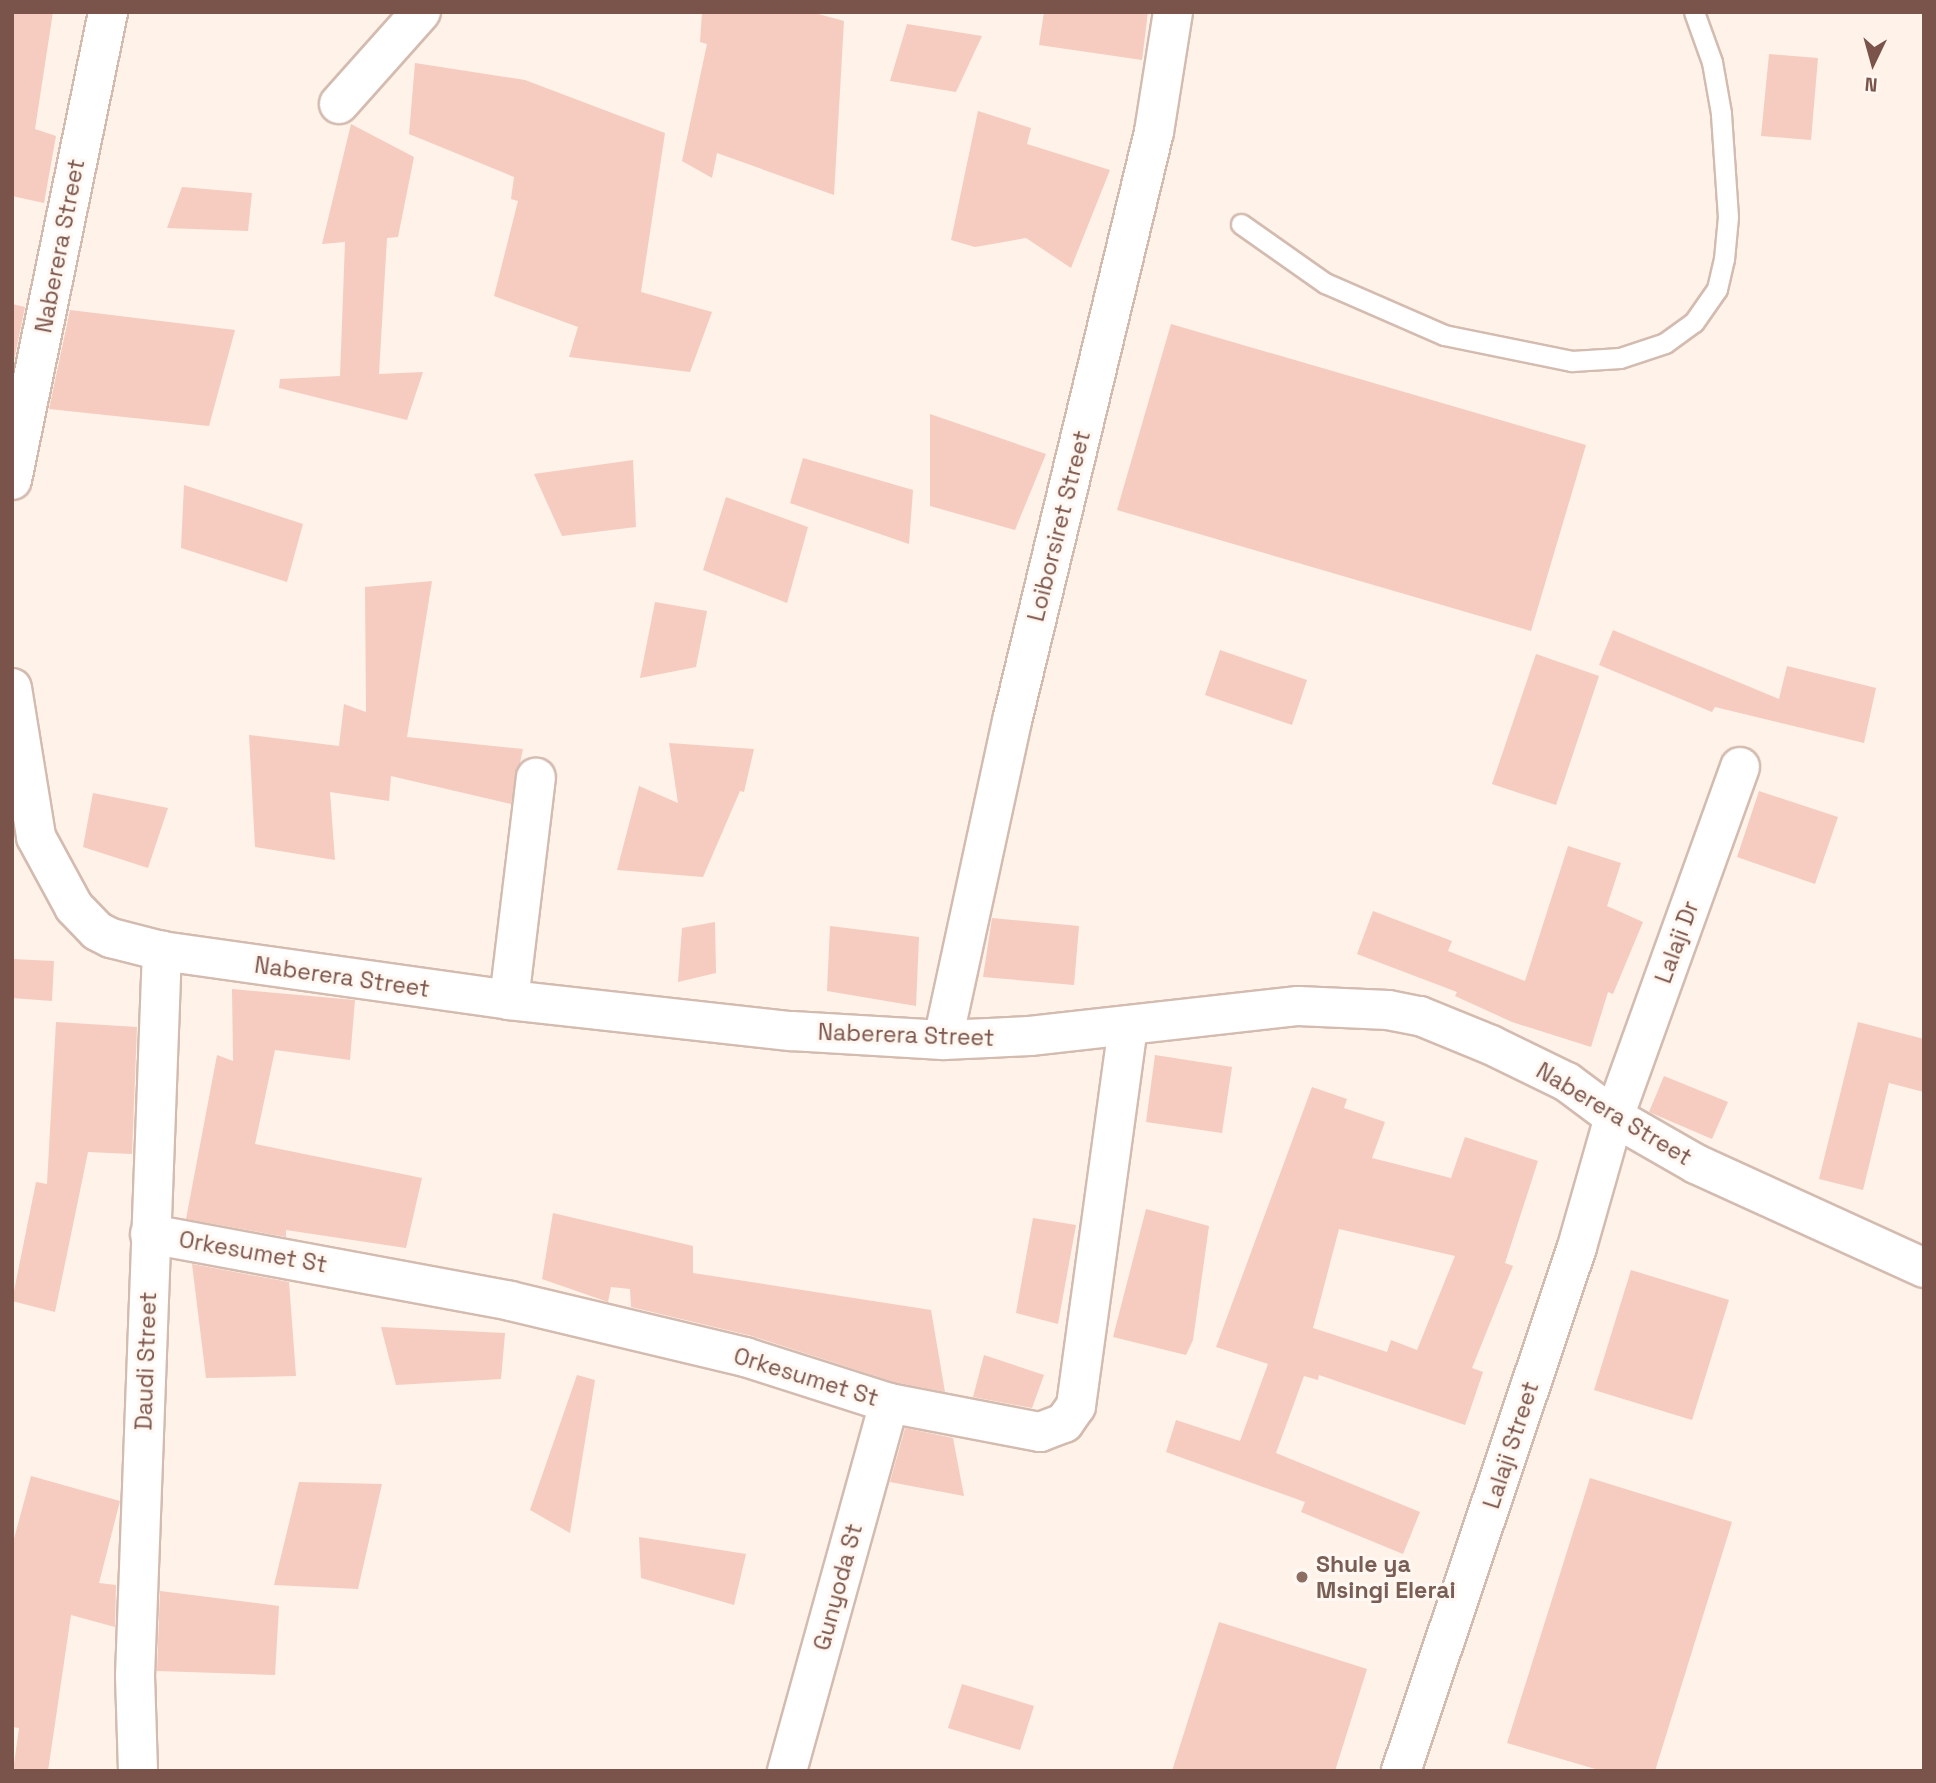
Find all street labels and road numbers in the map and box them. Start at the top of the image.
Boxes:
street label: Naberera Street [30,157,90,335]
street label: Loiborsiret Street [1022,428,1096,624]
street label: Lalaji Dr [1649,897,1705,987]
street label: Naberera Street [253,951,431,1003]
street label: Naberera Street [817,1018,995,1052]
street label: Naberera Street [1531,1057,1697,1171]
street label: Orkesumet St [177,1225,329,1279]
street label: Daudi Street [130,1291,162,1431]
street label: Orkesumet St [730,1342,882,1412]
street label: Lalaji Street [1477,1378,1545,1512]
street label: Gunyoda St [808,1521,868,1653]

